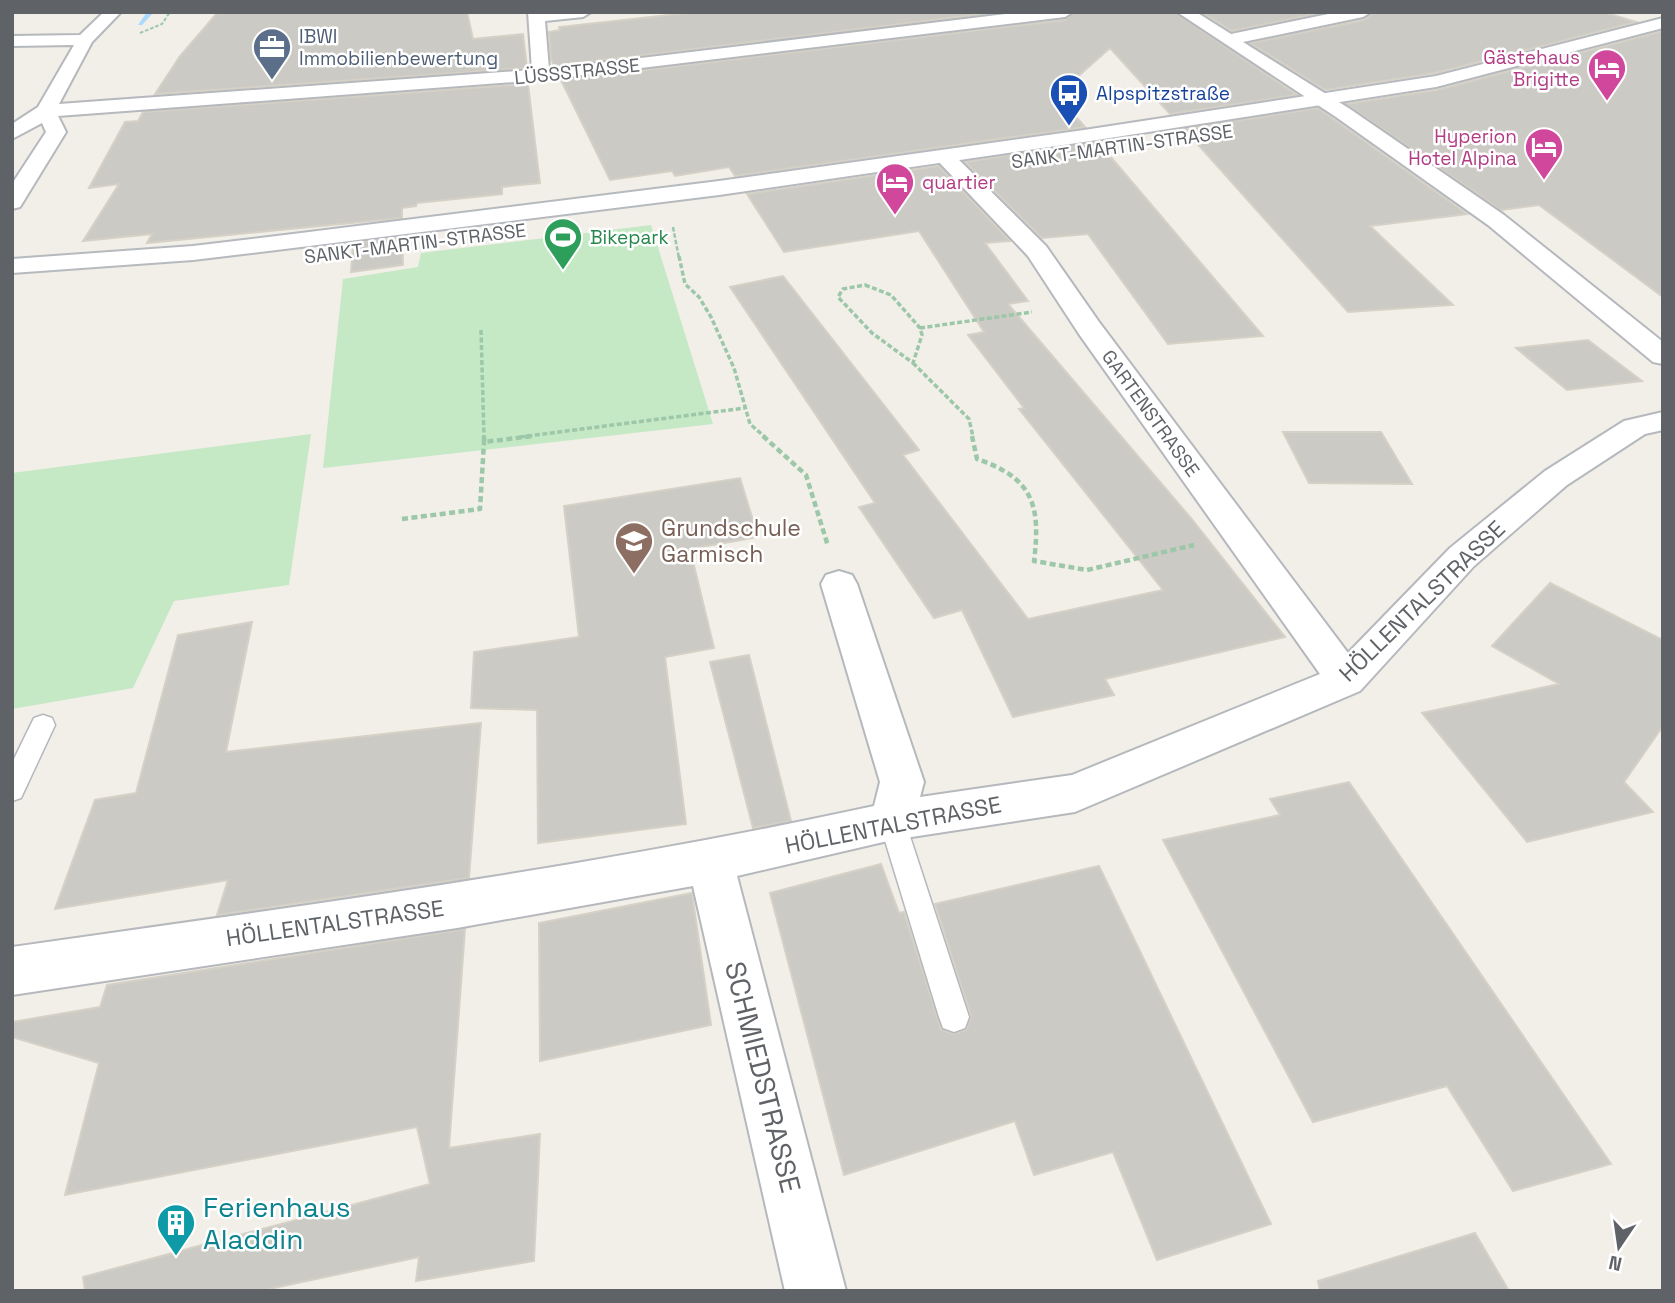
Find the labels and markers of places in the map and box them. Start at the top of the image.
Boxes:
place label: IBWI Immobilienbewertung [299,24,498,71]
office icon: IBWI Immobilienbewertung [251,26,293,81]
place label: Gästehaus Brigitte [1483,45,1580,92]
hotel icon: Gästehaus Brigitte [1586,47,1628,102]
bus stop icon: Alpspitzstraße [1048,72,1090,127]
place label: Alpspitzstraße [1096,81,1230,106]
place label: Hyperion Hotel Alpina [1408,124,1517,171]
hotel icon: Hyperion Hotel Alpina [1523,126,1565,181]
hotel icon: quartier [874,161,916,216]
place label: quartier [922,170,996,195]
sports icon: Bikepark [542,216,584,271]
place label: Bikepark [590,225,669,250]
place label: Grundschule Garmisch [661,513,801,569]
school or university icon: Grundschule Garmisch [613,520,655,575]
place label: Ferienhaus Aladdin [203,1189,351,1257]
building icon: Ferienhaus Aladdin [155,1202,197,1257]

